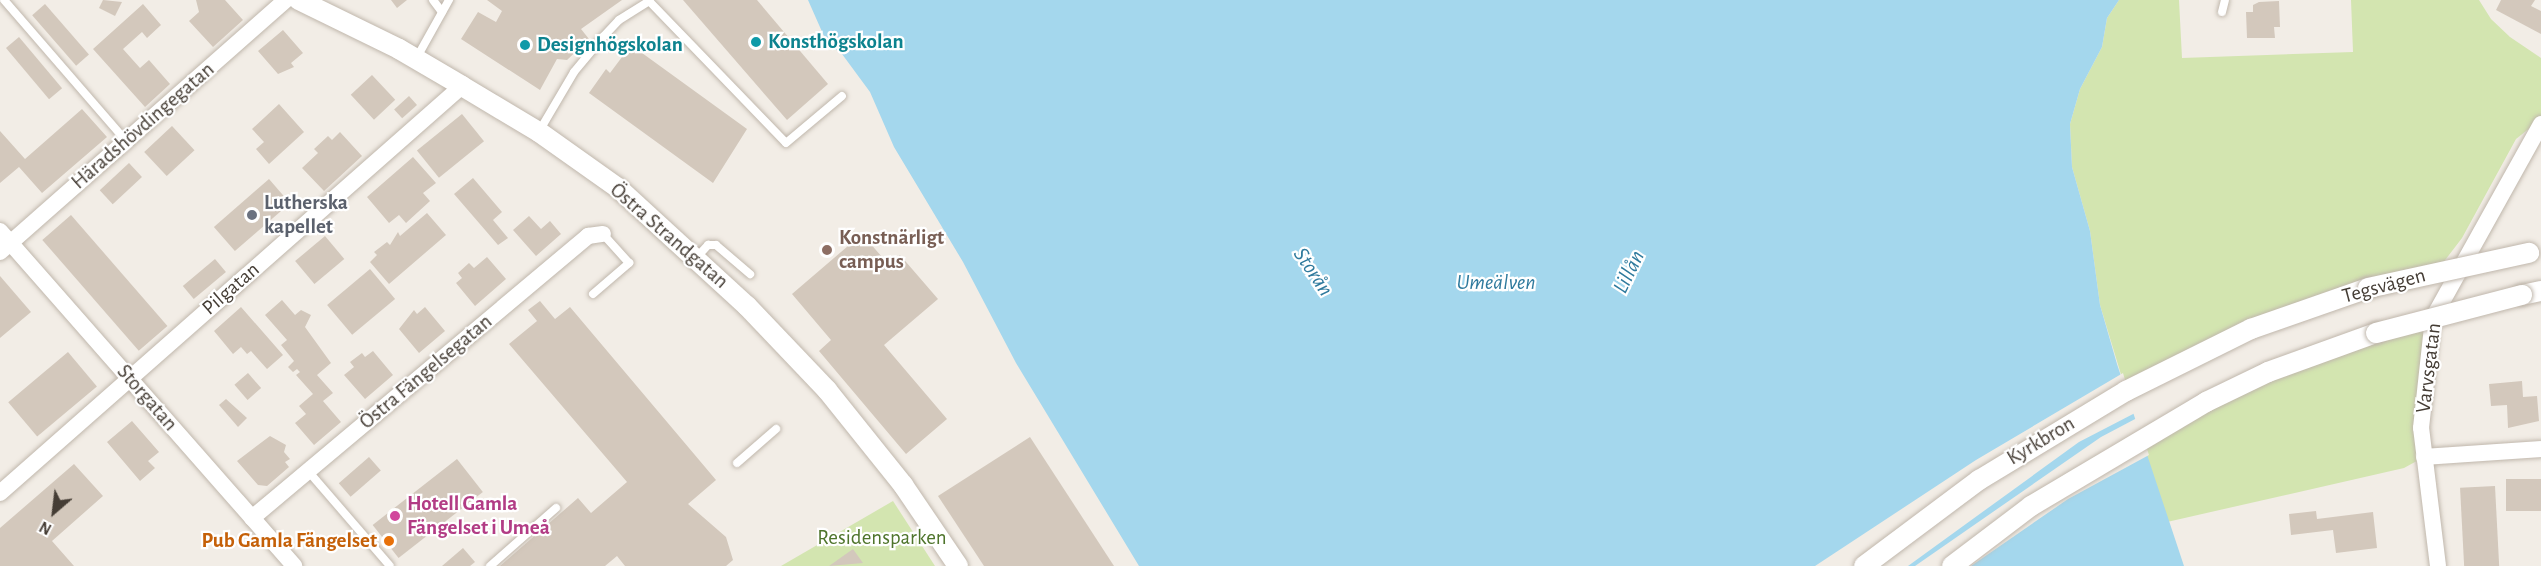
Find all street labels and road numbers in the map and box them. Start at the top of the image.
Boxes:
street label: Häradshövdingegatan [66,57,220,195]
street label: Östra Strandgatan [605,178,733,294]
street label: Pilgatan [197,257,265,321]
street label: Tegsvägen [2340,263,2428,309]
street label: Östra Fängelsegatan [355,309,497,435]
street label: Varvsgatan [2411,322,2447,414]
street label: Storgatan [111,360,183,436]
street label: Kyrkbron [2003,411,2079,471]

